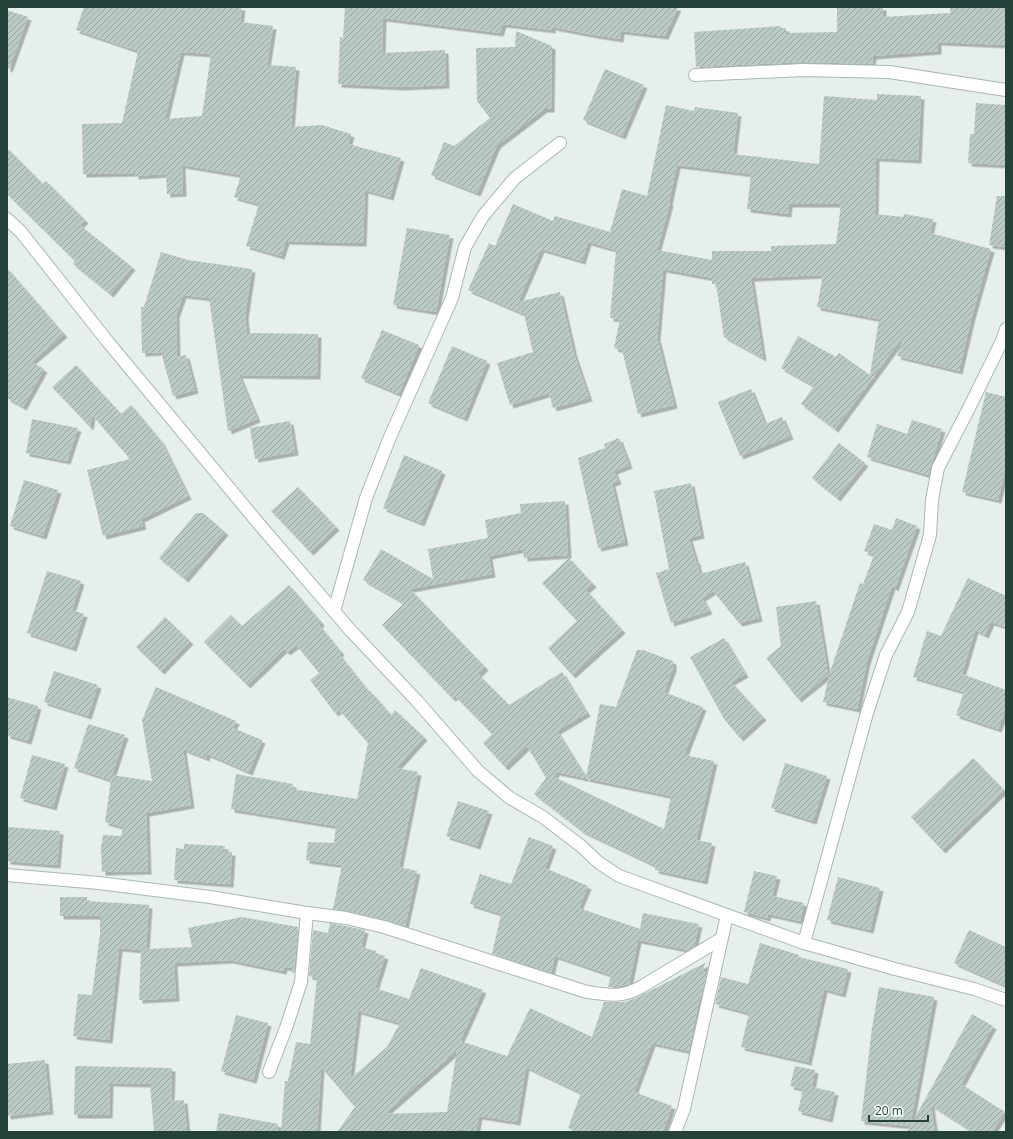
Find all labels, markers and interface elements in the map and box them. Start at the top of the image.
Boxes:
scale bar [869,1097,928,1123]
text: 20 m [875,1102,903,1119]

